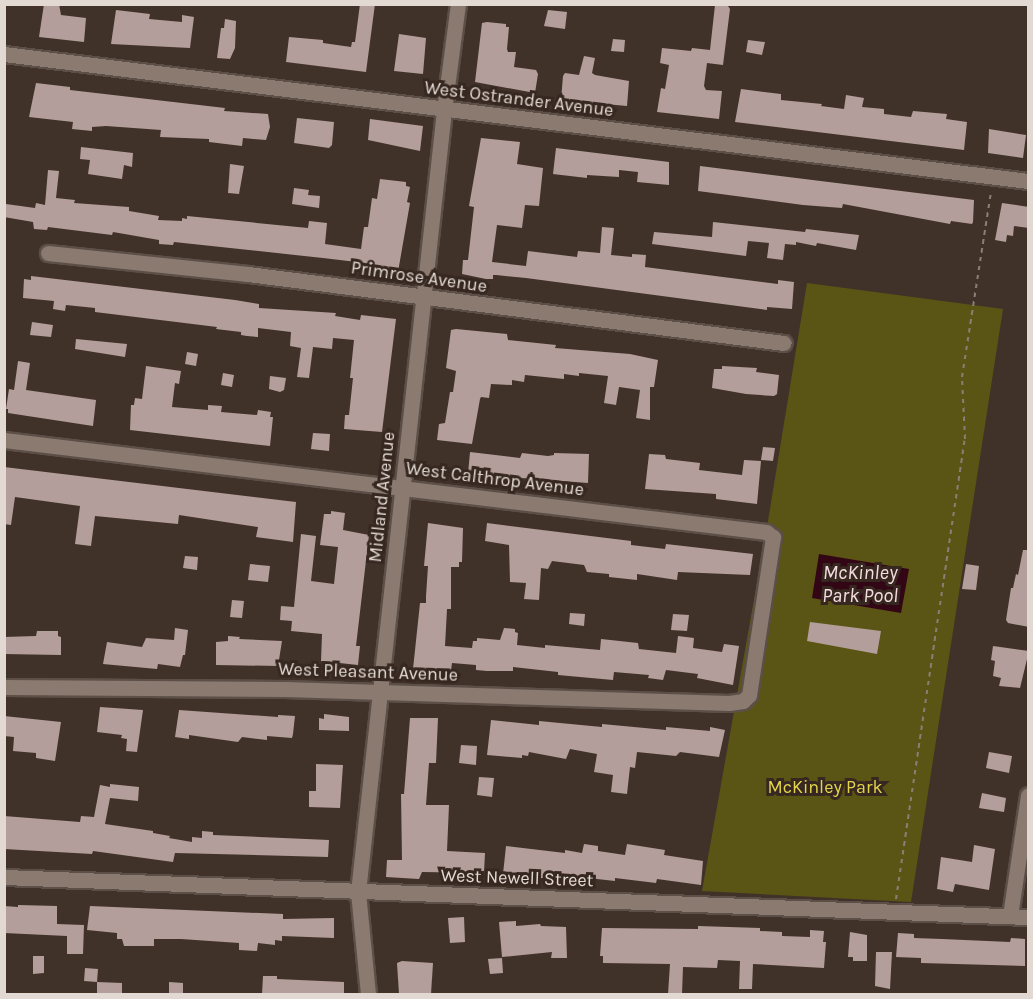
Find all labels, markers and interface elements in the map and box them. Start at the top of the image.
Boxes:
street label: West Ostrander Avenue [423,77,615,121]
street label: Primrose Avenue [350,257,488,297]
street label: Midland Avenue [364,431,400,563]
street label: West Calthrop Avenue [405,457,585,501]
water label: McKinley Park Pool [822,560,898,607]
street label: West Pleasant Avenue [278,658,458,686]
park label: McKinley Park [767,776,883,798]
street label: West Newell Street [440,865,594,891]

